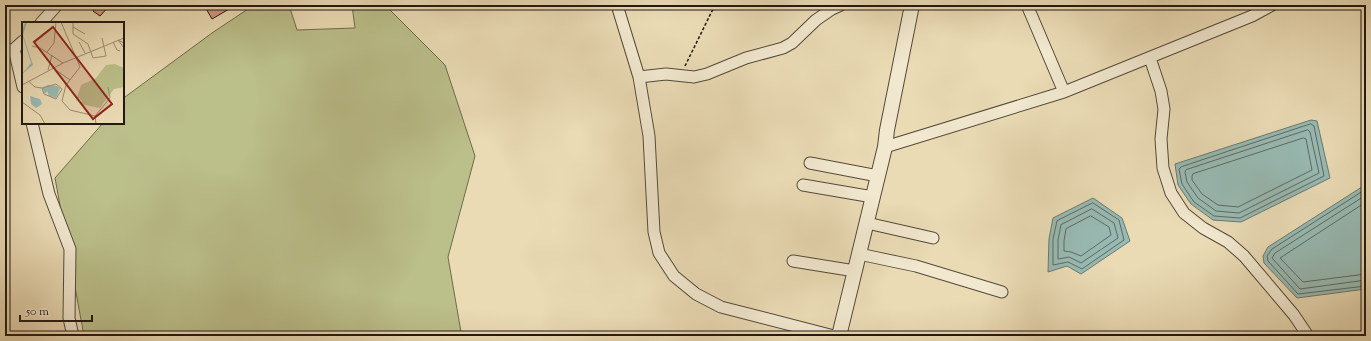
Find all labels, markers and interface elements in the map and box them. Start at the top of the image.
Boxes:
inset map [22,22,124,124]
scale bar [20,297,92,323]
text: 50 m [25,303,49,321]

